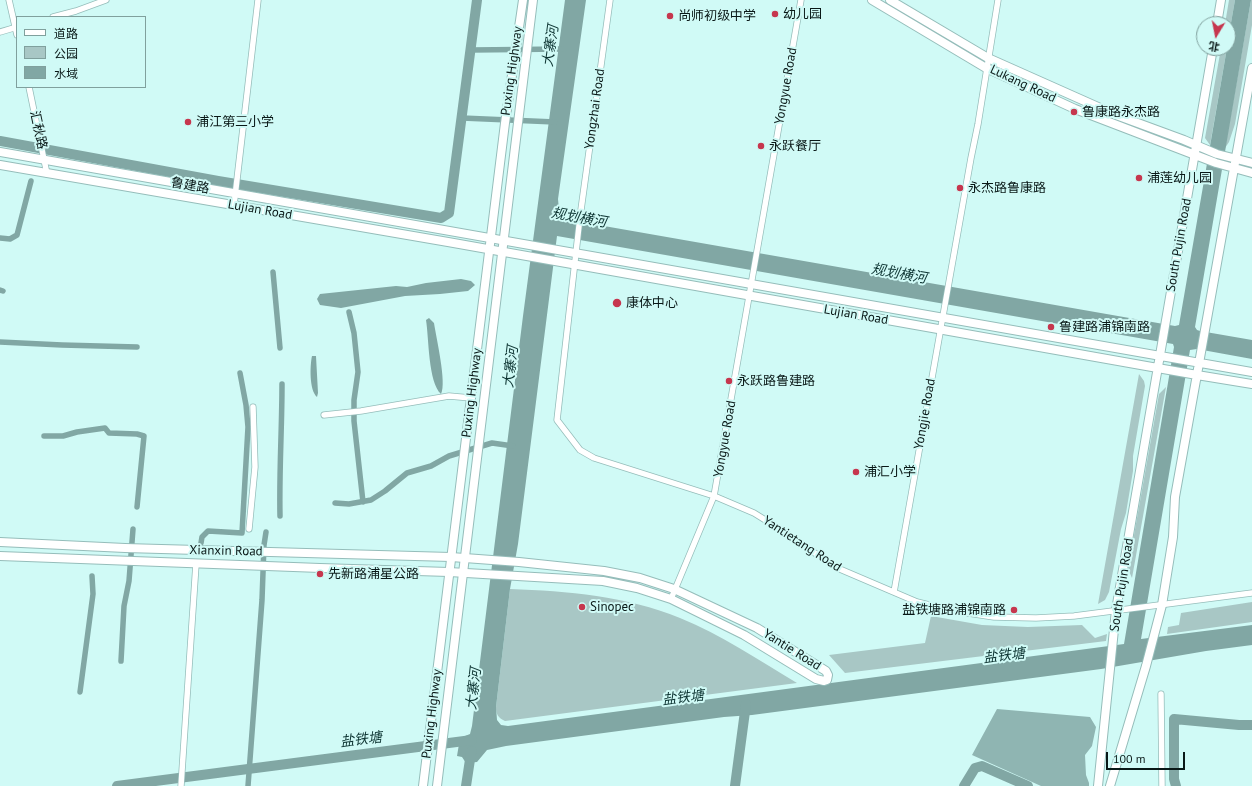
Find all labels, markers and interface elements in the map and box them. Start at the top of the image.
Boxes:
place label: 幼儿园 [783,6,822,22]
place label: 尚师初级中学 [678,8,756,24]
marker: 幼儿园 [770,9,780,19]
marker: 尚师初级中学 [665,11,675,21]
legend [16,16,146,88]
north arrow [1196,16,1236,56]
water label: 大寨河 [540,24,562,68]
street label: Puxing Highway [498,25,526,117]
text: 道路 [54,26,78,41]
text: 北 [1207,39,1221,55]
text: 公园 [54,46,78,61]
street label: Yongyue Road [772,46,800,126]
street label: Lukang Road [987,62,1059,106]
text: 水域 [54,66,78,81]
street label: Yongzhai Road [582,68,608,150]
place label: 鲁康路永杰路 [1082,104,1160,120]
marker: 鲁康路永杰路 [1069,107,1079,117]
street label: 汇秋路 [26,109,50,151]
place label: 浦江第三小学 [196,114,274,130]
marker: 浦江第三小学 [183,117,193,127]
place label: 永跃餐厅 [769,138,821,154]
marker: 永跃餐厅 [756,141,766,151]
place label: 浦莲幼儿园 [1147,170,1212,186]
marker: 浦莲幼儿园 [1134,173,1144,183]
street label: 鲁建路 [169,175,211,197]
place label: 永杰路鲁康路 [968,180,1046,196]
marker: 永杰路鲁康路 [955,183,965,193]
street label: Lujian Road [227,197,293,223]
street label: South Pujin Road [1163,197,1195,293]
water label: 规划横河 [550,205,608,231]
water label: 规划横河 [870,261,928,287]
place label: 康体中心 [626,295,678,311]
marker: 康体中心 [611,297,623,309]
street label: Lujian Road [823,302,889,328]
place label: 鲁建路浦锦南路 [1059,319,1150,335]
marker: 鲁建路浦锦南路 [1046,322,1056,332]
water label: 大寨河 [500,345,522,389]
street label: Puxing Highway [459,347,485,439]
place label: 永跃路鲁建路 [737,373,815,389]
marker: 永跃路鲁建路 [724,376,734,386]
street label: Yongjie Road [911,377,939,451]
street label: Yongyue Road [711,399,739,479]
place label: 浦汇小学 [864,464,916,480]
marker: 浦汇小学 [851,467,861,477]
street label: Yantietang Road [760,513,844,575]
street label: South Pujin Road [1107,537,1137,633]
street label: Xianxin Road [189,543,263,559]
place label: 先新路浦星公路 [328,566,419,582]
marker: 先新路浦星公路 [315,569,325,579]
place label: Sinopec [590,599,634,615]
marker: Sinopec [577,602,587,612]
place label: 盐铁塘路浦锦南路 [902,602,1006,618]
marker: 盐铁塘路浦锦南路 [1009,605,1019,615]
street label: Yantie Road [760,626,824,674]
water label: 盐铁塘 [982,645,1026,667]
water label: 大寨河 [463,667,485,711]
street label: Puxing Highway [419,668,445,760]
water label: 盐铁塘 [661,687,705,709]
water label: 盐铁塘 [339,729,383,751]
scale bar [1108,744,1187,770]
text: 100 m [1113,751,1146,766]

